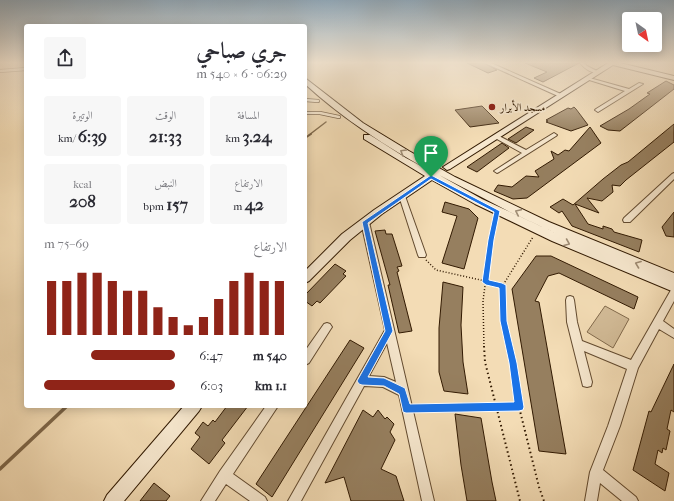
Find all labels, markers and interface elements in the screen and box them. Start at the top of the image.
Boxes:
north arrow [622,12,662,52]
map controls [622,12,662,52]
button: share [44,37,86,79]
text: جري صباحي [196,38,287,64]
text: 06:29 · 6 × 540 m [196,66,287,81]
place label: مسجد الأبرار [499,99,545,114]
marker: مسجد الأبرار [487,102,497,112]
text: الوتيرة [72,109,93,122]
text: الوقت [155,109,176,122]
text: المسافة [237,109,260,122]
text: 6:39 [78,126,107,146]
text: 21:33 [149,126,182,146]
text: 3.24 [243,126,272,146]
text: /km [58,132,78,145]
text: km [225,132,243,145]
pin [414,136,448,177]
icon: arrive [420,142,442,164]
one-way arrow [400,149,407,156]
text: النبض [154,177,177,190]
text: الارتفاع [234,177,263,190]
text: kcal [73,178,92,191]
text: 208 [69,191,96,211]
text: 157 [166,194,188,214]
text: 42 [245,194,264,214]
text: bpm [143,200,166,213]
text: m [233,200,245,213]
one-way arrow [515,209,523,217]
text: 69–75 m [44,236,89,251]
text: الارتفاع [253,239,287,254]
one-way arrow [563,239,570,247]
one-way arrow [634,260,641,268]
text: 6:47 [199,348,223,363]
text: 540 m [253,348,287,363]
text: 6:03 [200,378,223,393]
text: 1.1 km [255,378,287,393]

